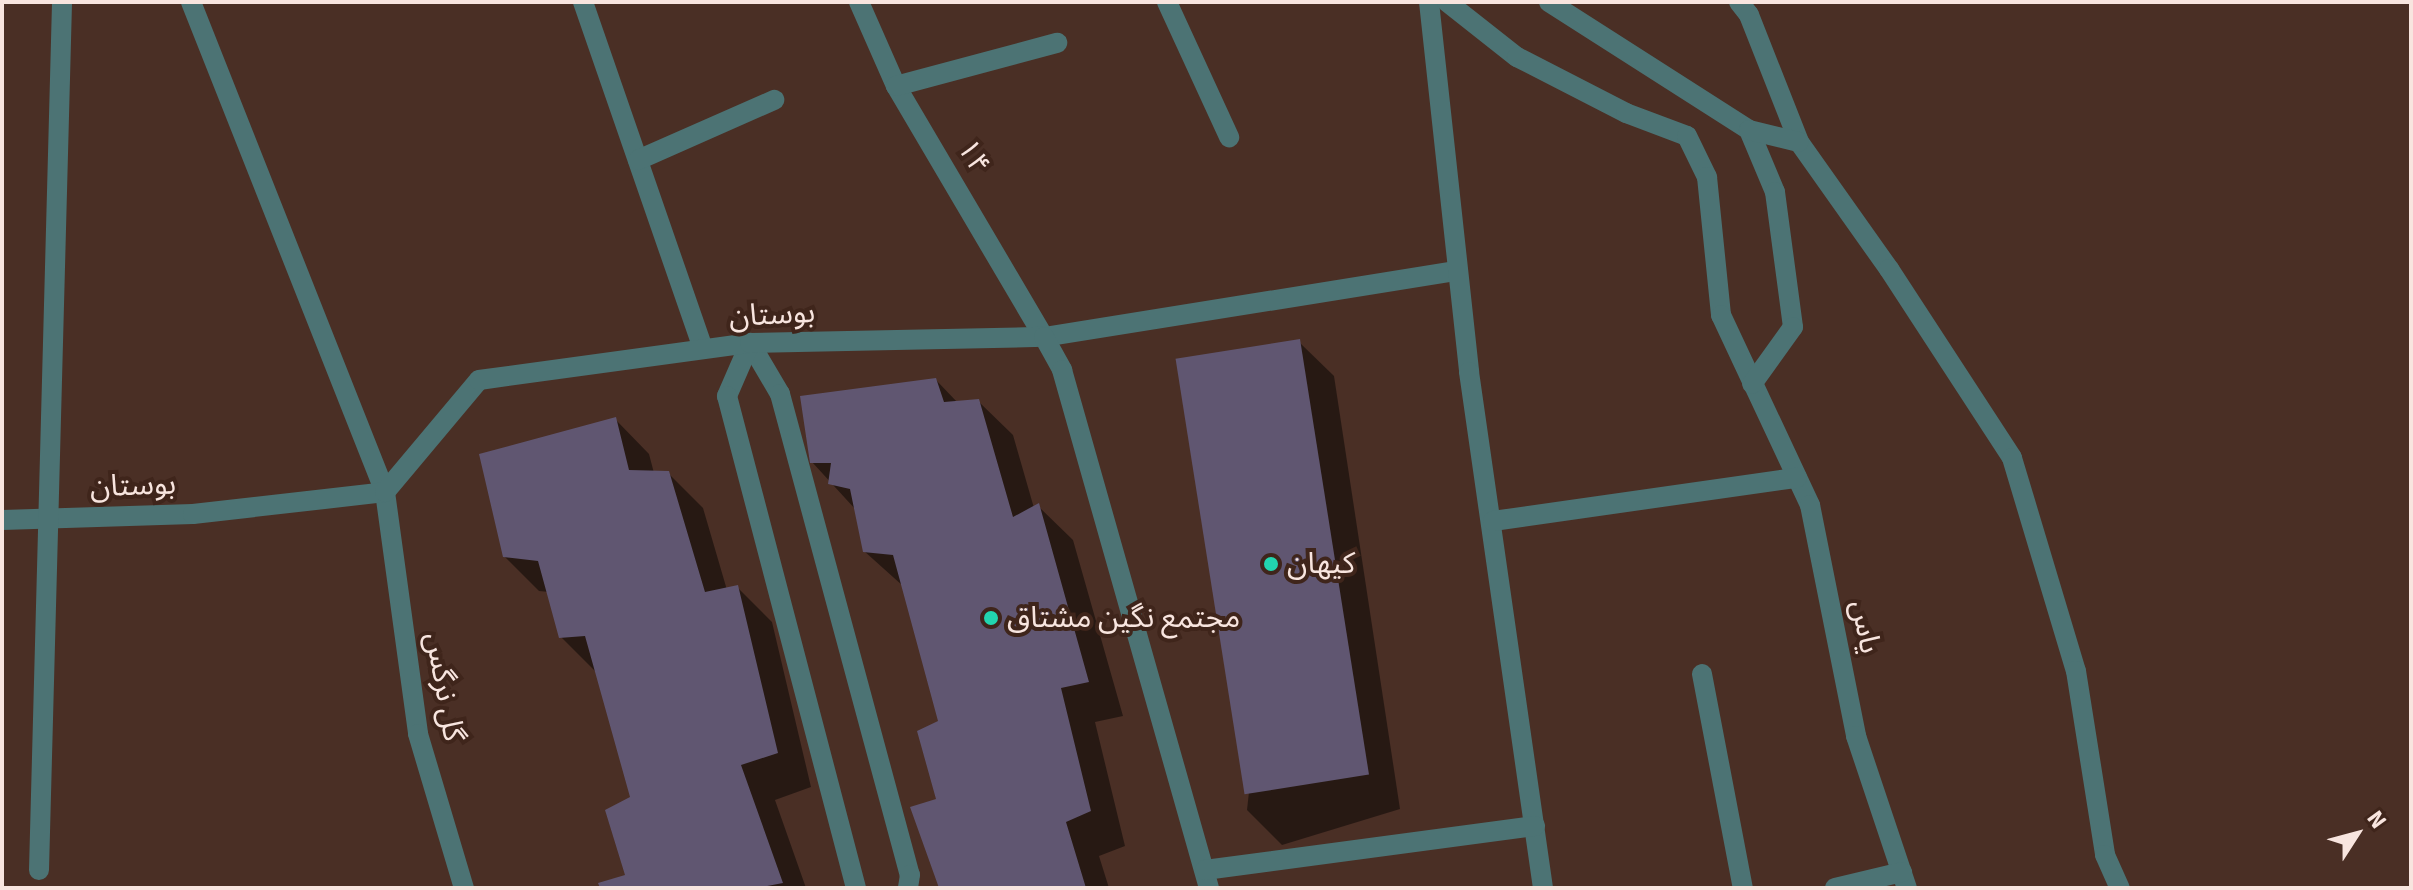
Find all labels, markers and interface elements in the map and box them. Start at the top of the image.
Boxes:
street label: ۱۴ [949,133,997,181]
street label: بوستان [728,295,816,335]
street label: بوستان [89,467,177,505]
place label: کیهان [1287,546,1355,582]
marker: کیهان [1262,555,1280,573]
street label: یاس [1842,597,1888,657]
place label: مجتمع نگین مشتاق [1007,600,1240,636]
marker: مجتمع نگین مشتاق [982,609,1000,627]
street label: گل نرگس [417,630,471,744]
north arrow [2317,794,2397,874]
text: N [2361,805,2392,834]

